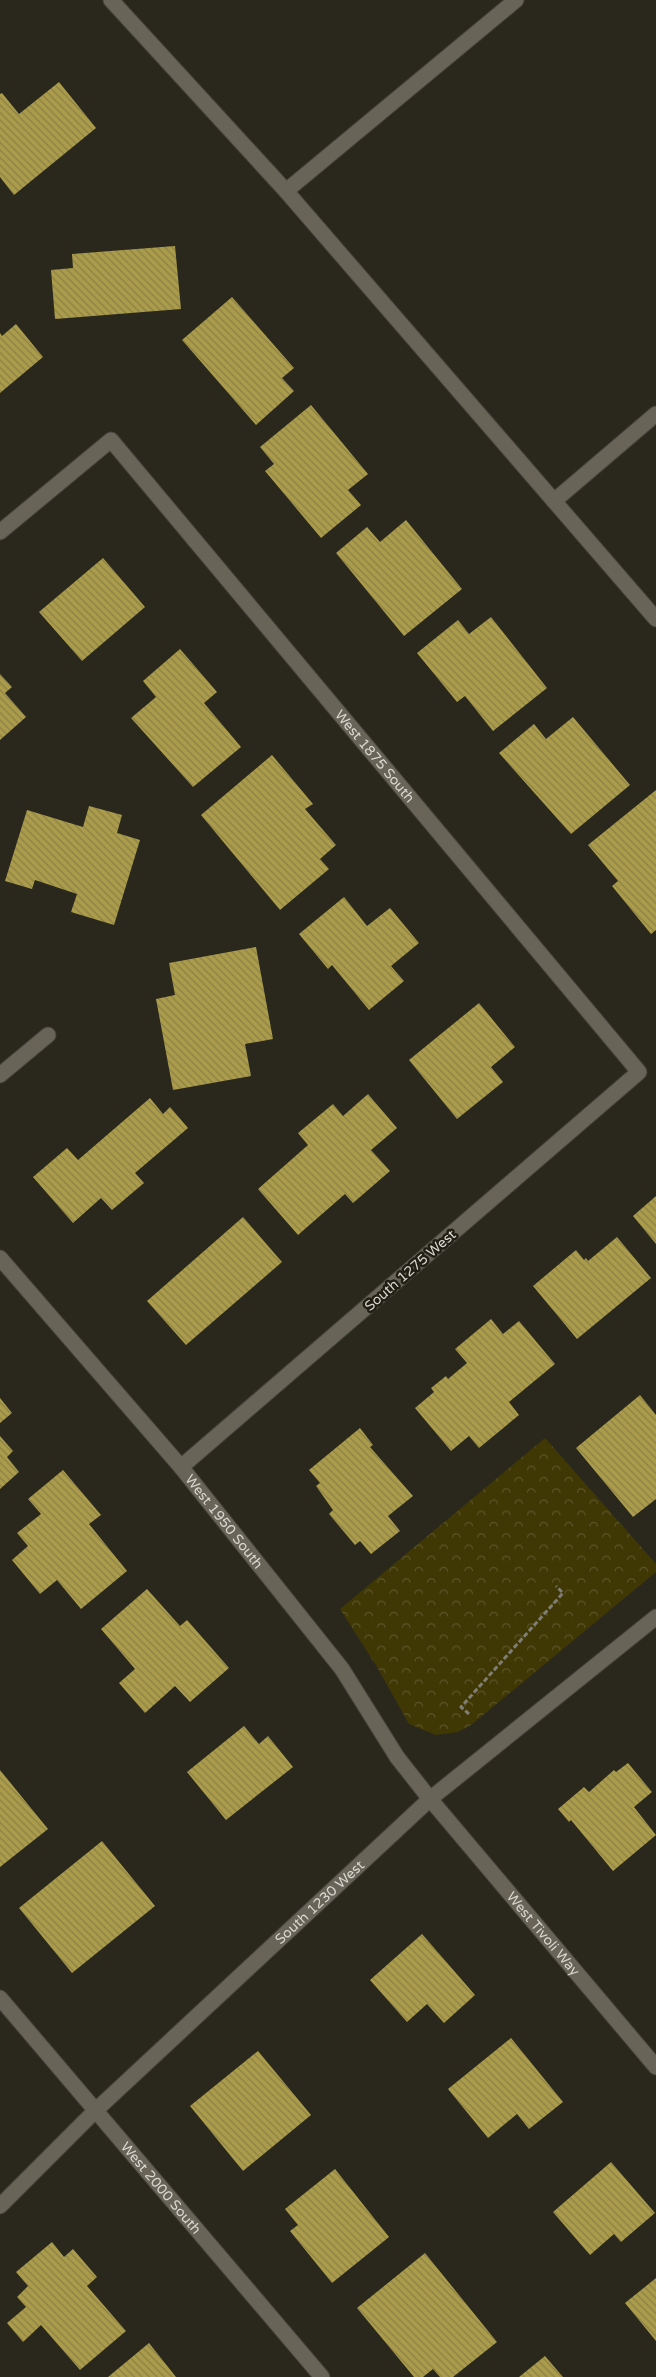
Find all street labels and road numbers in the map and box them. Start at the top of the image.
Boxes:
street label: West 1875 South [331,707,418,806]
street label: South 1275 West [361,1226,460,1315]
street label: West 1950 South [181,1471,267,1572]
street label: South 1230 West [272,1856,368,1948]
street label: West Tivoli Way [503,1888,584,1980]
street label: West 2000 South [117,2139,205,2238]

